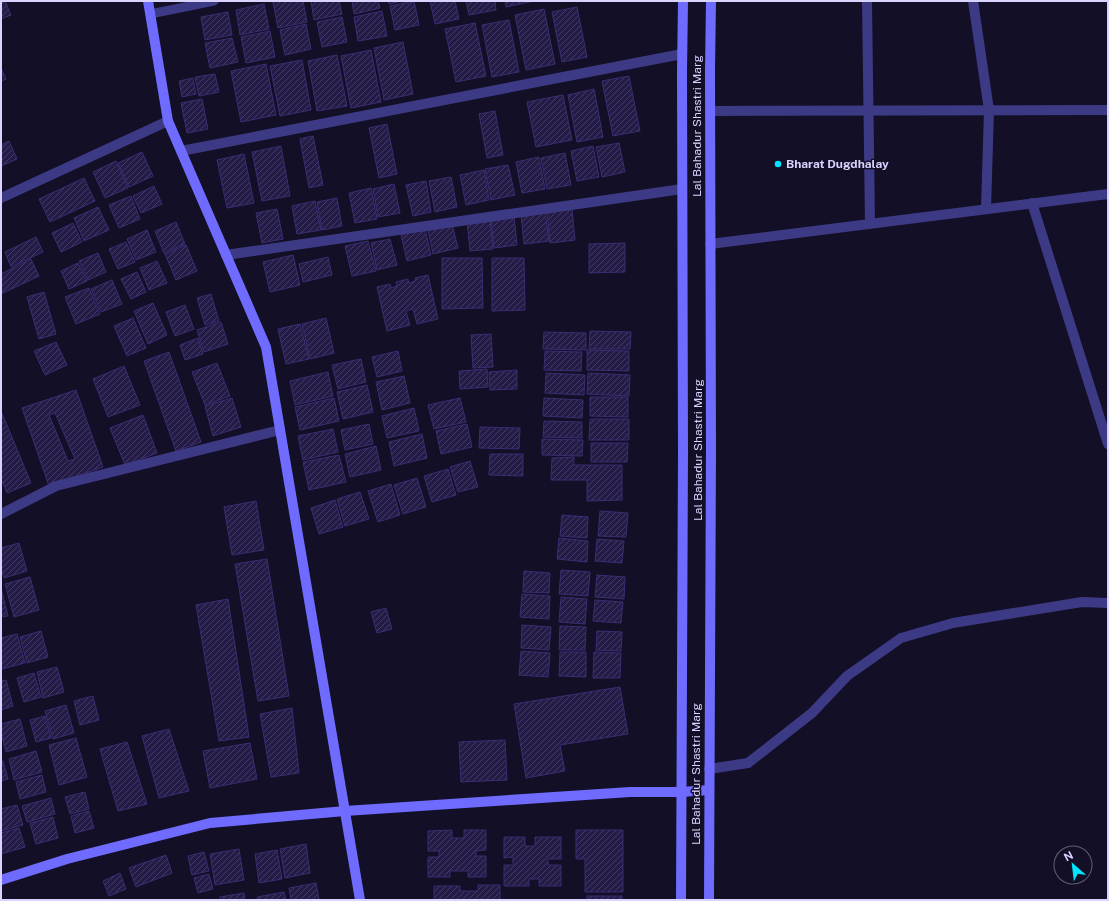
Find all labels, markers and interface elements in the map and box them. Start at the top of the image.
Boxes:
street label: Lal Bahadur Shastri Marg [690,55,704,197]
place label: Bharat Dugdhalay [786,157,889,171]
marker: Bharat Dugdhalay [773,159,783,169]
street label: Lal Bahadur Shastri Marg [691,379,705,521]
street label: Lal Bahadur Shastri Marg [689,703,703,845]
north arrow [1053,845,1093,885]
text: N [1062,849,1075,863]

